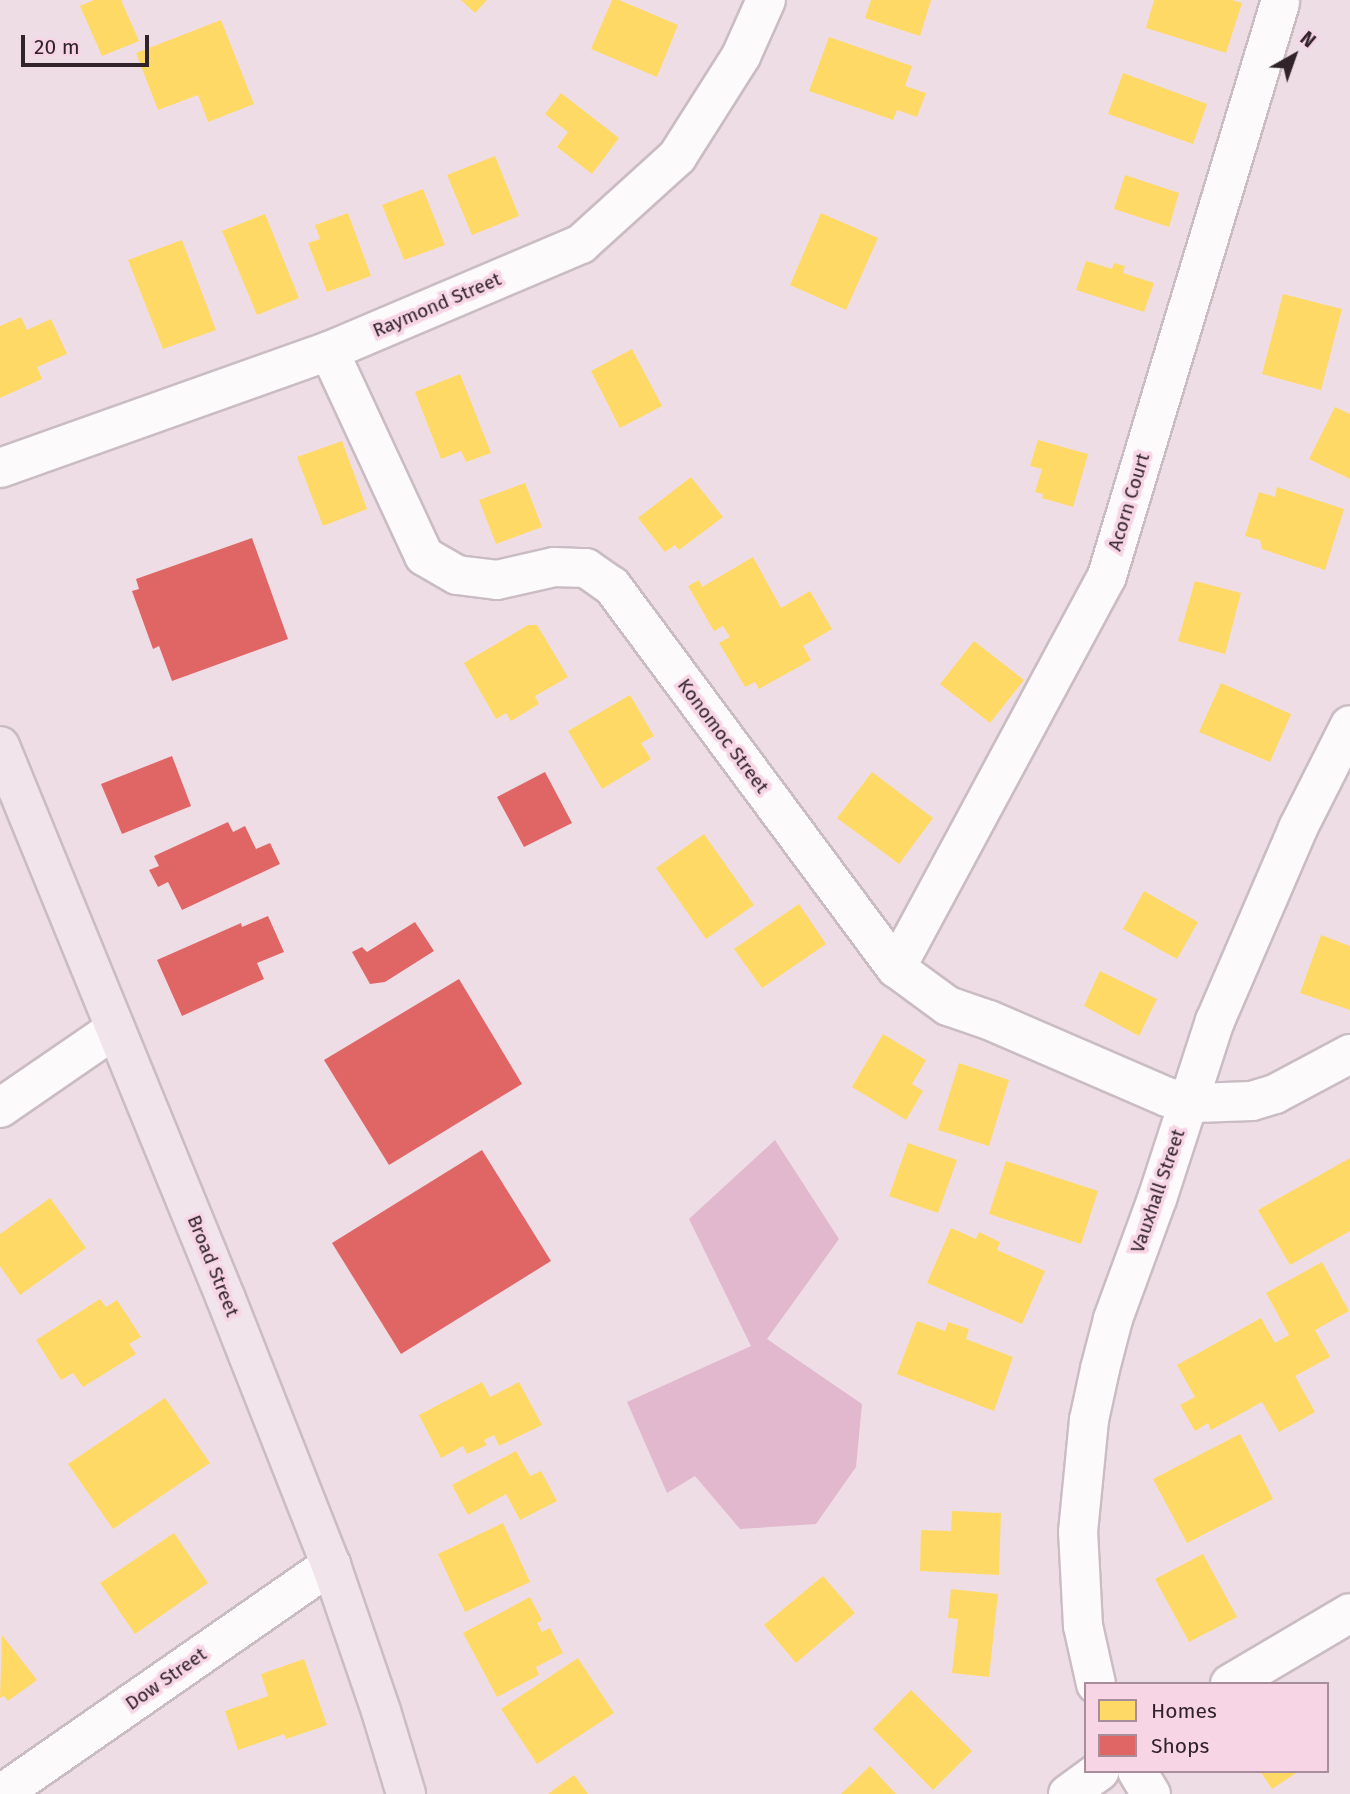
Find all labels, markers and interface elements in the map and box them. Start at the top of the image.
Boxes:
scale bar [24,21,152,65]
north arrow [1259,21,1329,91]
text: N [1296,27,1320,52]
text: 20 m [34,34,80,60]
street label: Raymond Street [369,268,505,342]
street label: Acorn Court [1103,450,1155,554]
street label: Konomoc Street [673,674,773,798]
street label: Vauxhall Street [1126,1126,1190,1256]
street label: Broad Street [182,1212,244,1320]
street label: Dow Street [121,1643,211,1715]
legend [1084,1682,1329,1773]
text: Homes [1151,1698,1217,1724]
text: Shops [1151,1733,1209,1759]

